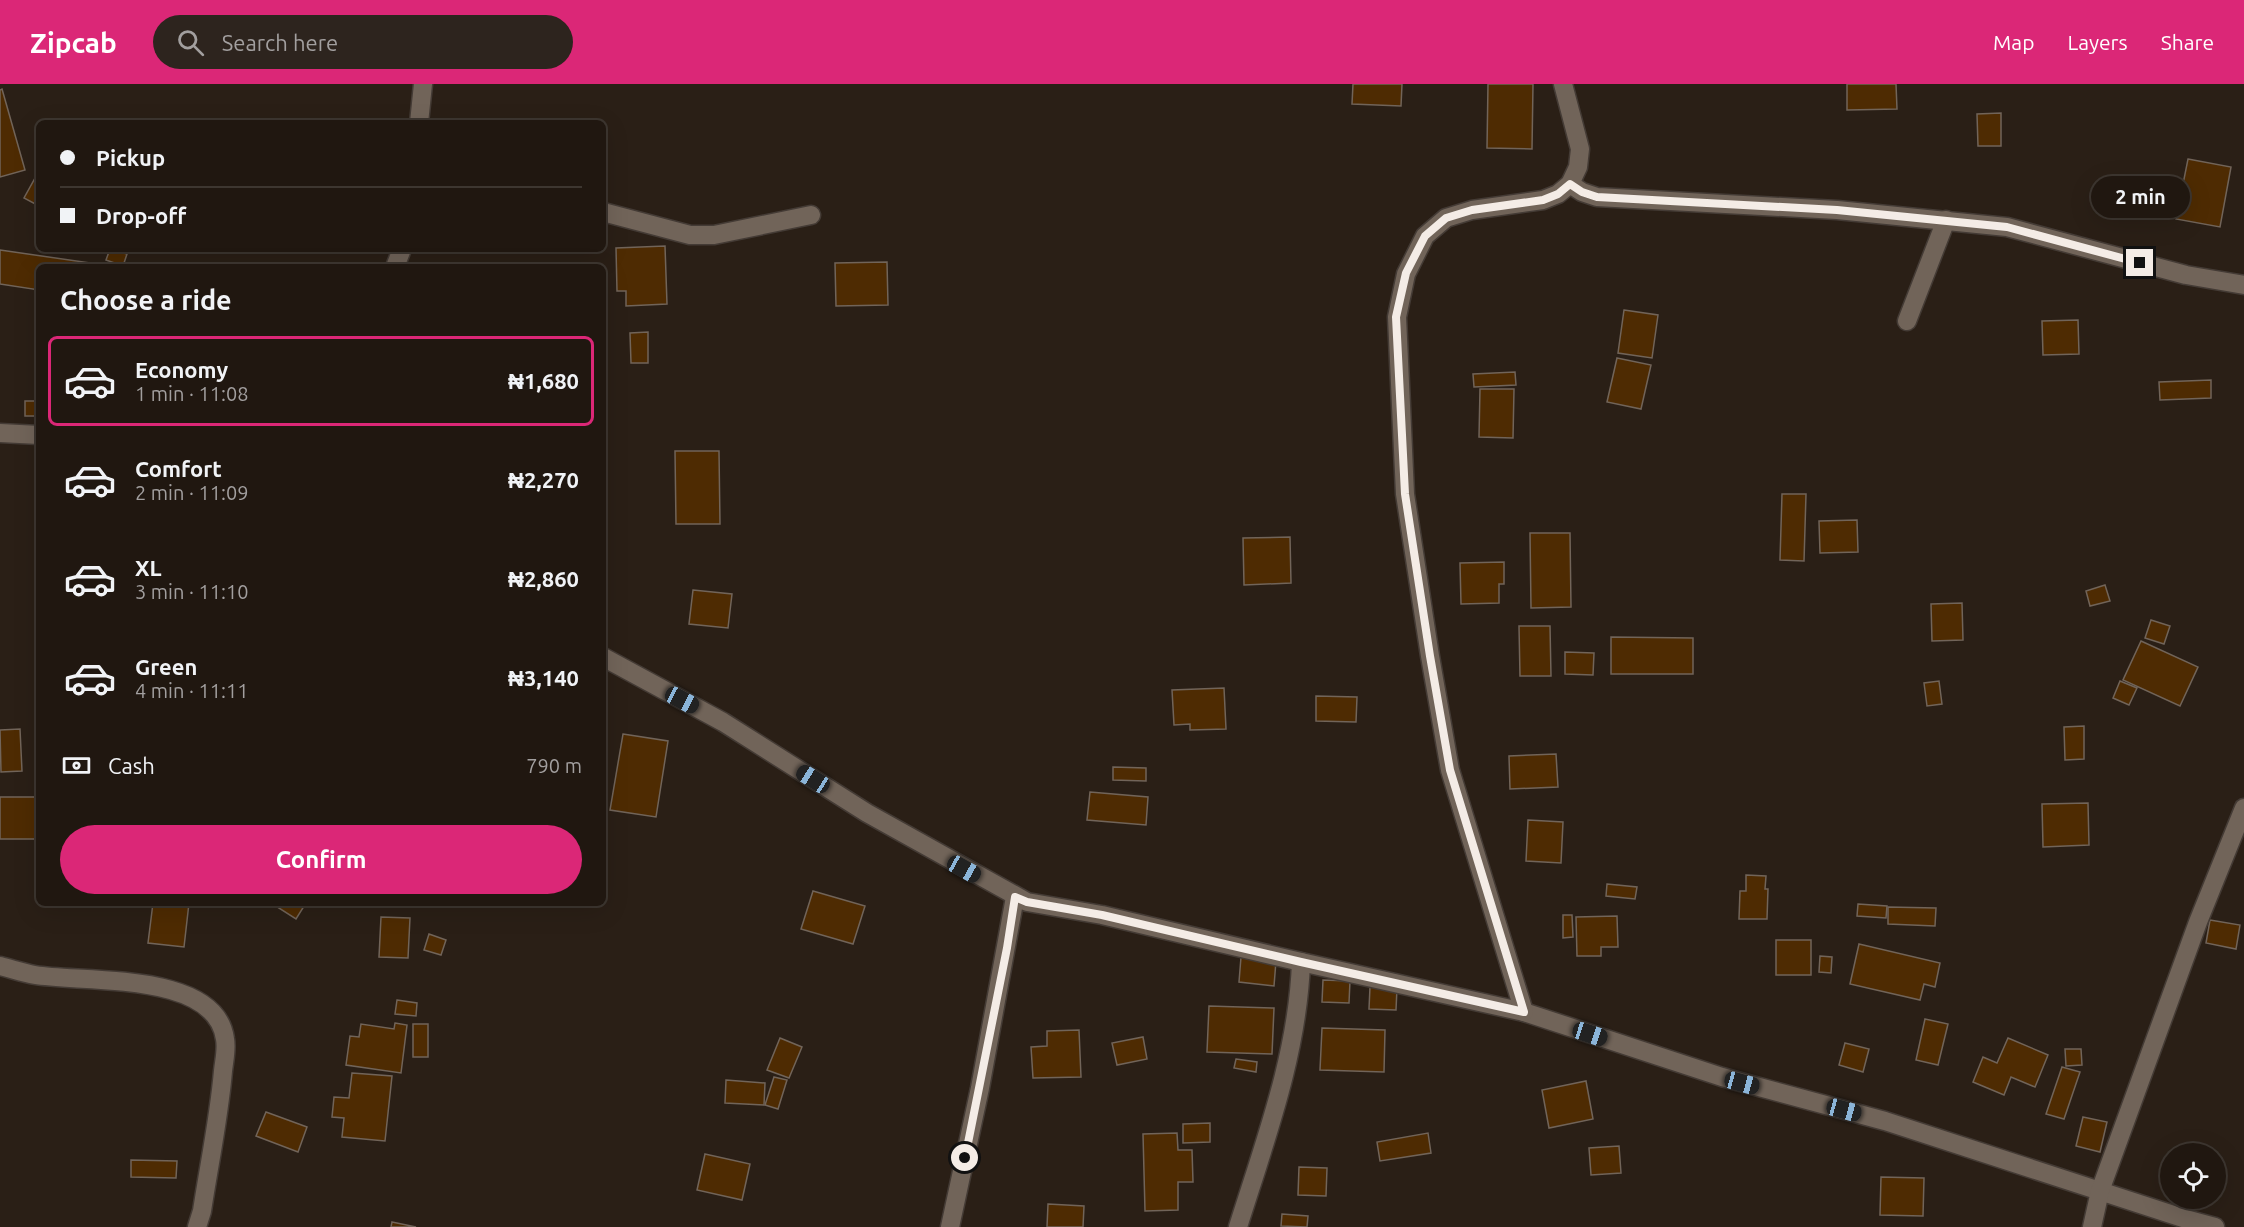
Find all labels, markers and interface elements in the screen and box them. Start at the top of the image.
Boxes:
search box [153,15,573,69]
icon: search [174,26,207,59]
text: Zipcab [30,27,117,58]
text: Search here [222,30,338,55]
text: Map [1993,30,2034,54]
text: Layers [2067,30,2128,54]
text: Share [2161,30,2214,54]
text: Pickup [96,145,165,170]
callout: 2 min [2090,176,2190,218]
text: 2 min [2115,185,2166,208]
text: Drop-off [96,203,186,228]
route end [2126,249,2153,276]
text: Choose a ride [60,285,232,315]
icon: car [63,354,117,408]
text: Economy [135,357,228,382]
text: ₦1,680 [508,368,579,393]
text: 1 min · 11:08 [135,382,249,405]
icon: car [63,453,117,507]
text: Comfort [135,456,222,481]
text: ₦2,270 [508,467,579,492]
text: 2 min · 11:09 [135,481,249,504]
icon: car [63,552,117,606]
text: XL [135,555,162,580]
text: ₦2,860 [508,566,579,591]
text: 3 min · 11:10 [135,580,249,603]
icon: car [63,651,117,705]
text: Green [135,654,197,679]
text: ₦3,140 [508,665,579,690]
text: 4 min · 11:11 [135,679,249,702]
car [662,684,702,716]
icon: cash [60,749,93,782]
text: Cash [108,753,155,778]
text: 790 m [526,754,582,777]
car [793,762,833,796]
button: Confirm [60,825,582,894]
car [944,852,984,886]
car [1570,1020,1610,1048]
car [1722,1070,1762,1096]
car [1824,1097,1864,1123]
map controls [2160,1143,2226,1209]
button: locate [2160,1143,2226,1209]
route start [951,1144,978,1171]

